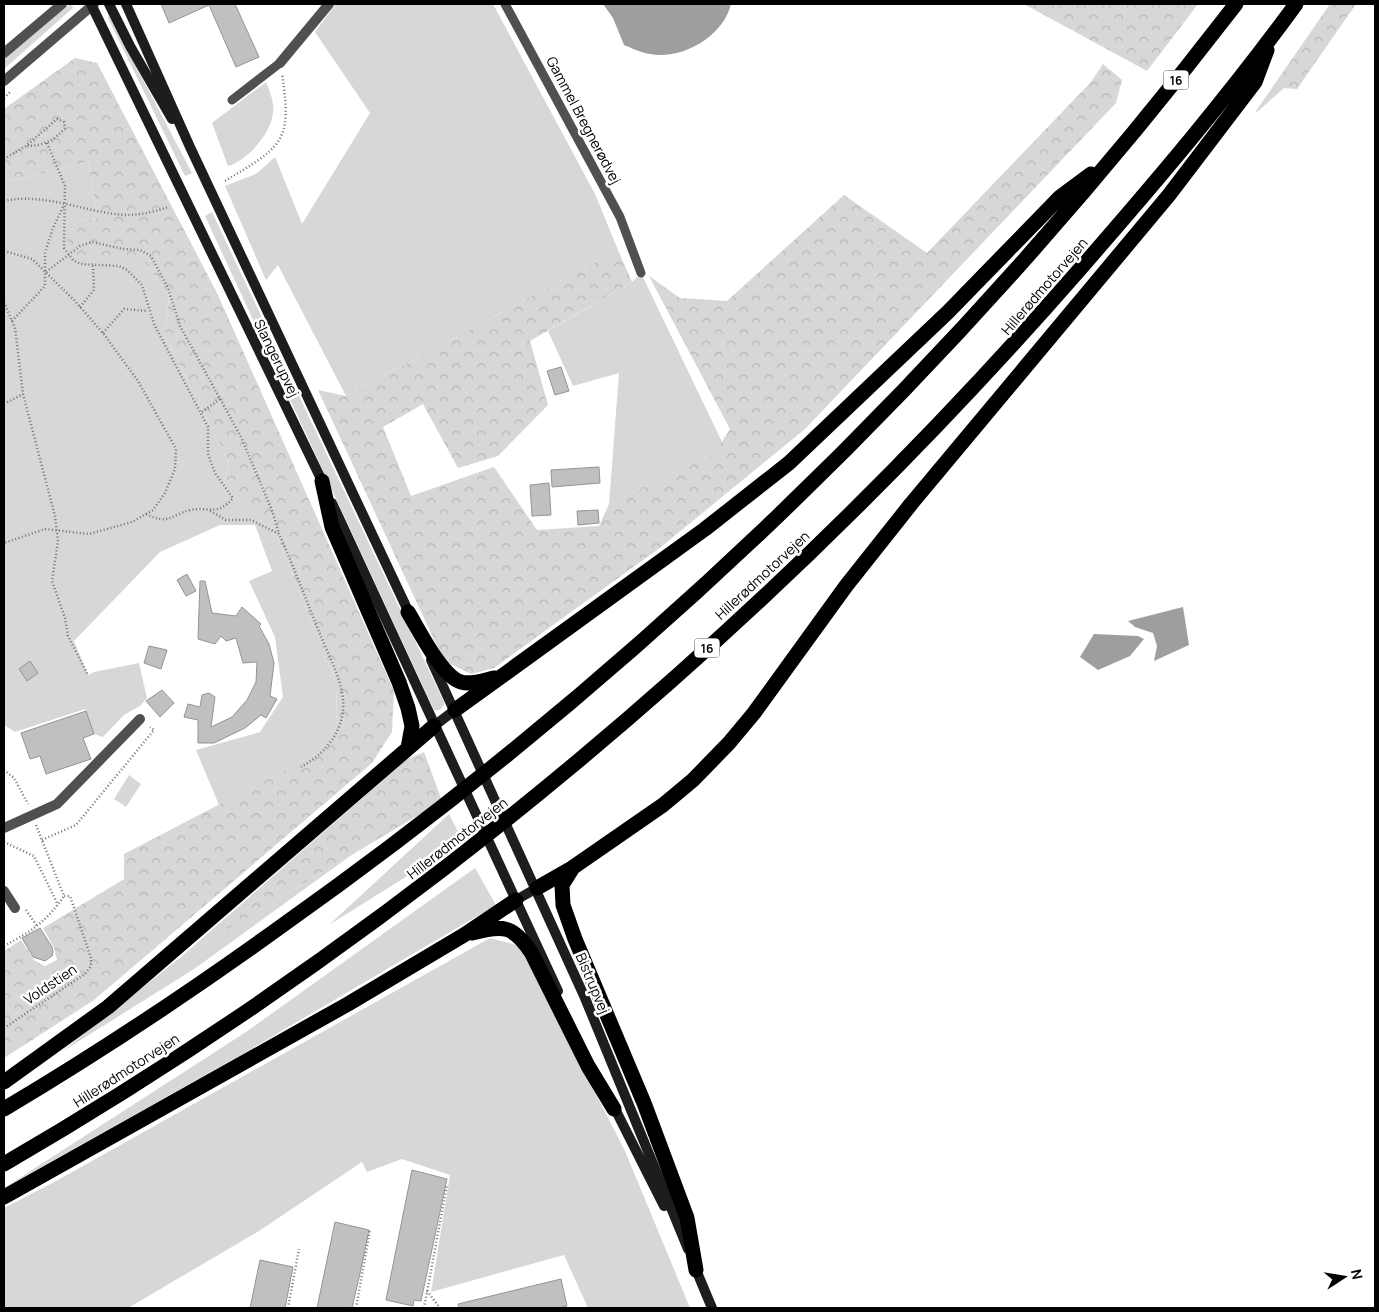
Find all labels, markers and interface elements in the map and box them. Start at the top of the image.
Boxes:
street label: Gammel Bregnerødvej [542,53,626,187]
road number: 16 [1164,70,1188,90]
street label: Hillerødmotorvejen [997,233,1091,339]
street label: Slangerupvej [250,316,304,400]
street label: Hillerødmotorvejen [711,526,813,624]
road number: 16 [694,638,720,658]
street label: Hillerødmotorvejen [403,793,511,883]
street label: Bistrupvej [572,950,614,1016]
street label: Voldstien [20,959,80,1009]
street label: Hillerødmotorvejen [69,1029,183,1111]
north arrow [1319,1252,1369,1302]
text: N [1347,1267,1368,1281]

